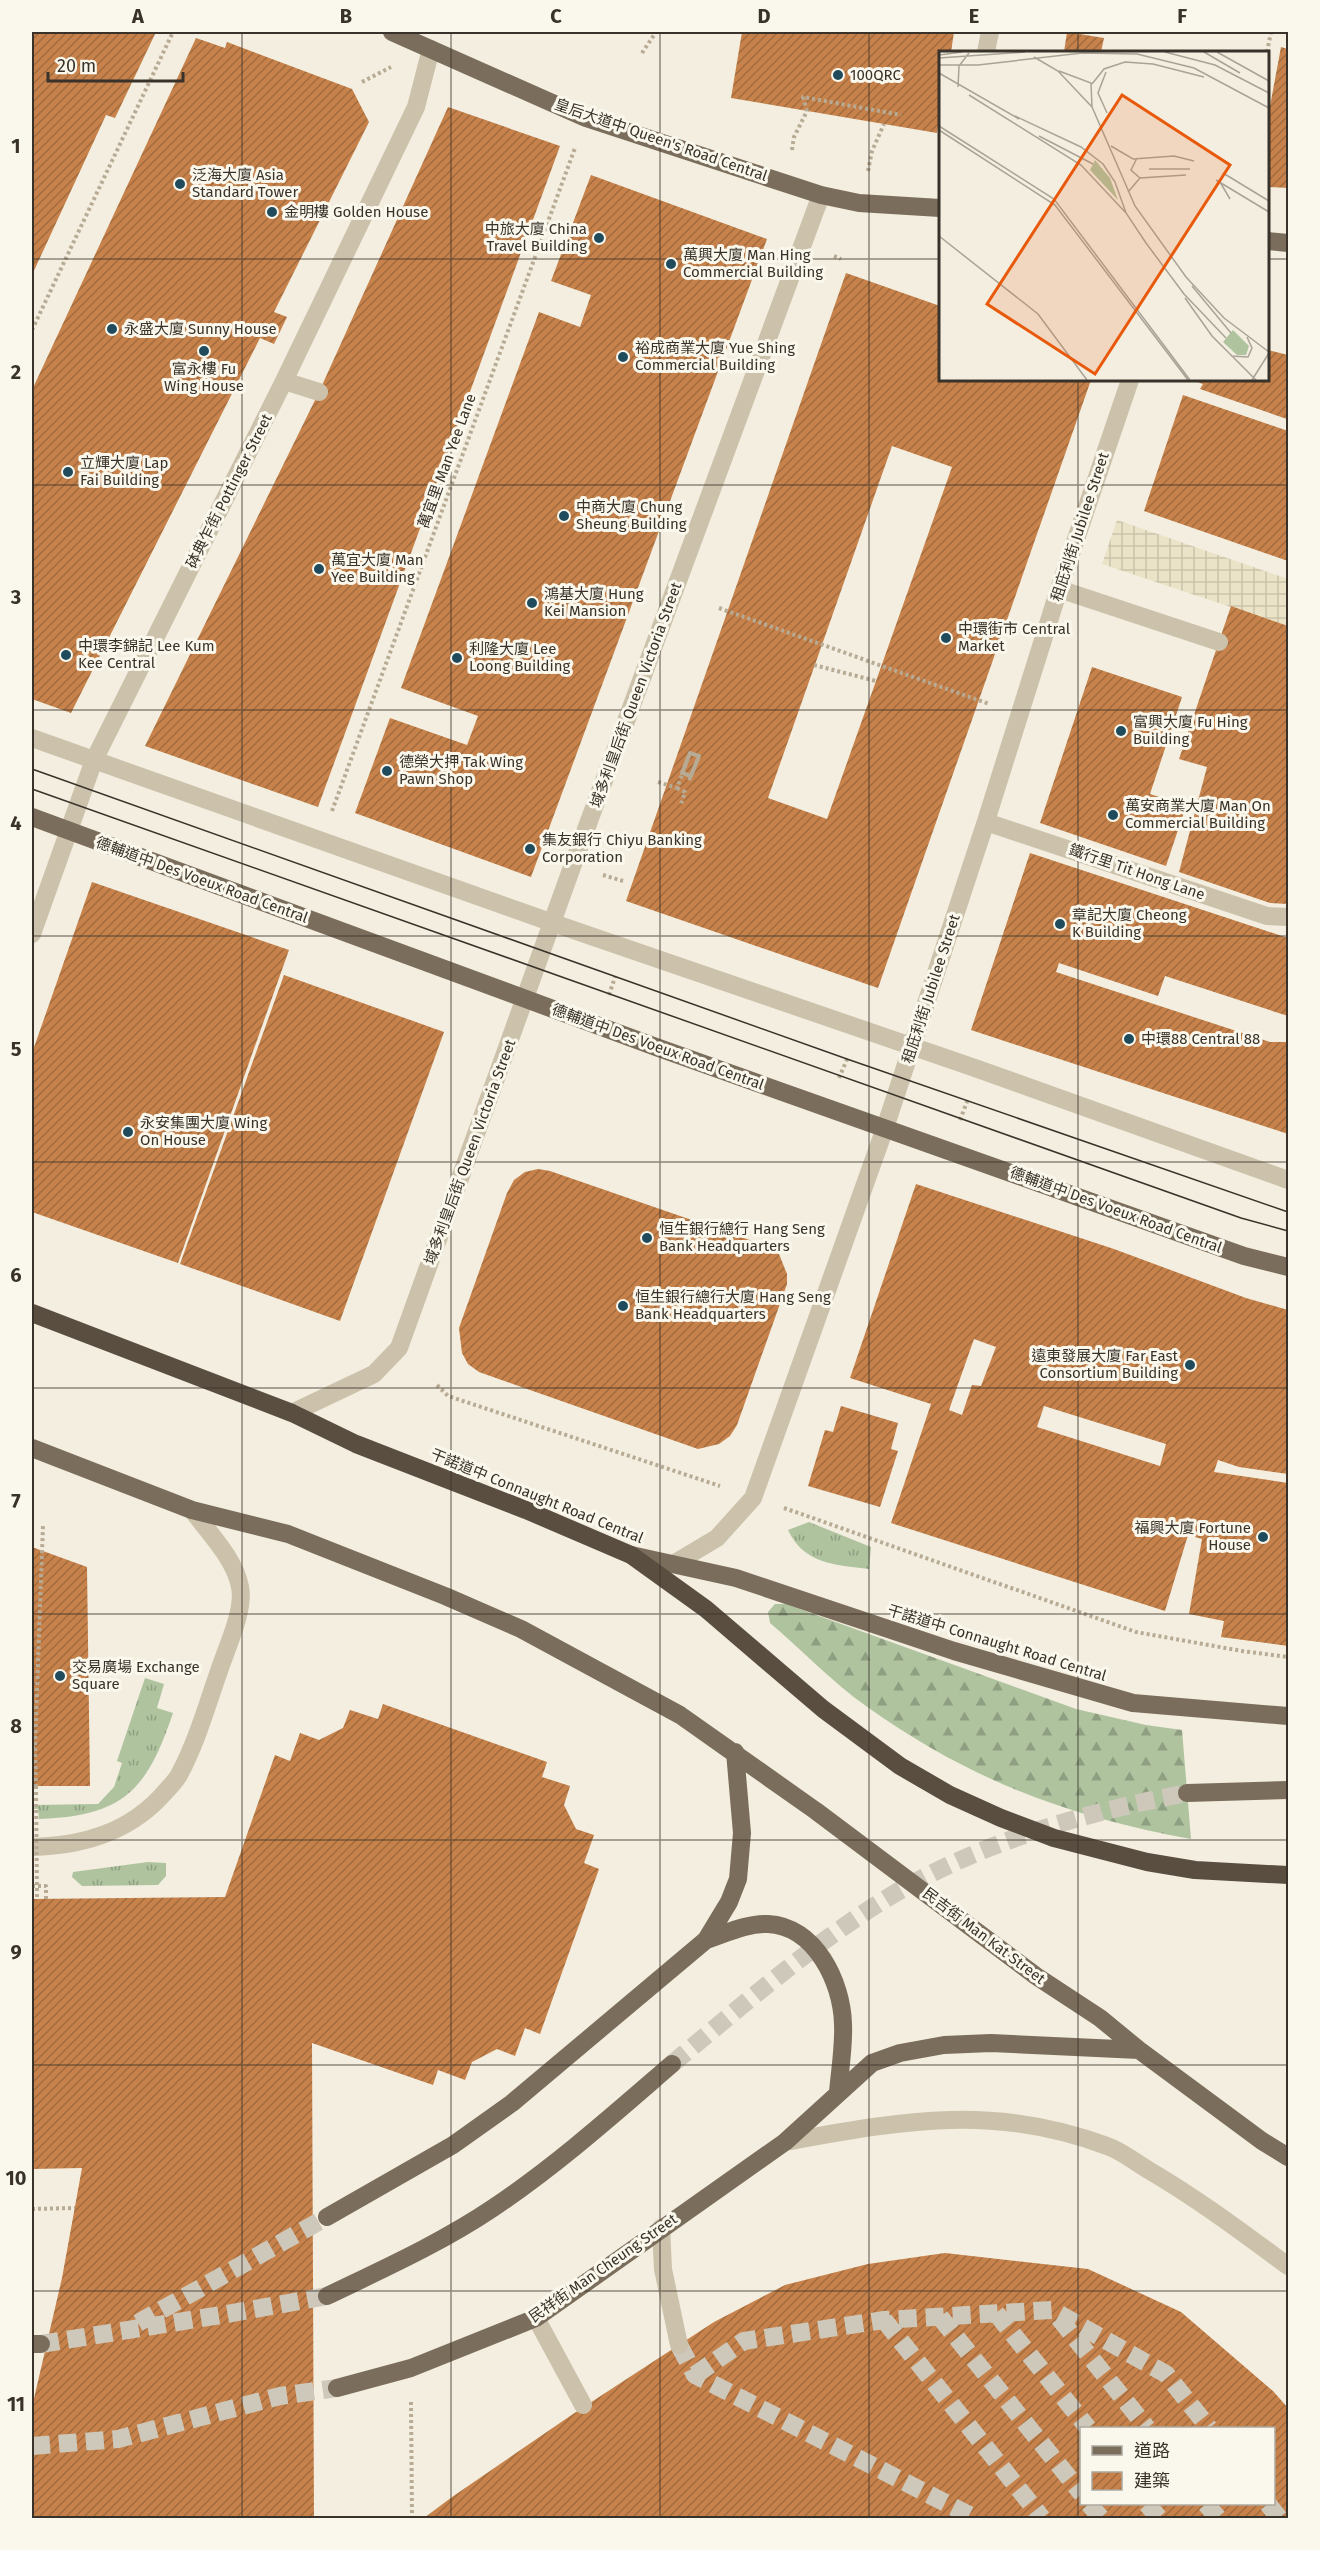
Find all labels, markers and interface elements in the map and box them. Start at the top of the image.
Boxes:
text: A [131,4,145,28]
text: B [340,4,352,28]
text: C [550,4,562,28]
text: D [757,4,771,28]
text: E [969,4,979,28]
text: F [1177,4,1187,28]
scale bar [48,45,183,83]
inset map [939,51,1269,381]
text: 20 m [57,55,96,77]
place label: 100QRC [850,66,902,84]
marker: 100QRC [831,68,845,82]
street label: 皇后大道中 Queen's Road Central [552,95,770,185]
text: 1 [11,134,21,158]
place label: 泛海大廈 Asia Standard Tower [192,166,298,201]
marker: 泛海大廈 Asia Standard Tower [173,177,187,191]
place label: 金明樓 Golden House [284,203,428,221]
marker: 金明樓 Golden House [265,205,279,219]
place label: 中旅大廈 China Travel Building [485,220,587,255]
marker: 中旅大廈 China Travel Building [592,231,606,245]
place label: 萬興大廈 Man Hing Commercial Building [683,246,823,281]
marker: 萬興大廈 Man Hing Commercial Building [664,257,678,271]
place label: 永盛大廈 Sunny House [124,320,277,338]
marker: 永盛大廈 Sunny House [105,322,119,336]
place label: 裕成商業大廈 Yue Shing Commercial Building [635,339,795,374]
marker: 富永樓 Fu Wing House [197,344,211,358]
marker: 裕成商業大廈 Yue Shing Commercial Building [616,350,630,364]
text: 2 [11,360,21,384]
place label: 富永樓 Fu Wing House [164,360,244,395]
street label: 萬宜里 Man Yee Lane [414,391,480,531]
street label: 砵典乍街 Pottinger Street [182,410,276,571]
street label: 租庇利街 Jubilee Street [1047,450,1113,604]
place label: 立輝大廈 Lap Fai Building [80,454,168,489]
marker: 立輝大廈 Lap Fai Building [61,465,75,479]
place label: 中商大廈 Chung Sheung Building [576,498,687,533]
marker: 中商大廈 Chung Sheung Building [557,509,571,523]
place label: 萬宜大廈 Man Yee Building [331,551,424,586]
marker: 萬宜大廈 Man Yee Building [312,562,326,576]
street label: 域多利皇后街 Queen Victoria Street [587,579,685,810]
text: 3 [10,585,21,609]
place label: 鴻基大廈 Hung Kei Mansion [544,585,644,620]
marker: 鴻基大廈 Hung Kei Mansion [525,596,539,610]
place label: 中環街市 Central Market [958,620,1071,655]
marker: 中環街市 Central Market [939,631,953,645]
place label: 中環李錦記 Lee Kum Kee Central [78,637,215,672]
place label: 利隆大廈 Lee Loong Building [469,640,571,675]
marker: 中環李錦記 Lee Kum Kee Central [59,648,73,662]
marker: 利隆大廈 Lee Loong Building [450,651,464,665]
place label: 富興大廈 Fu Hing Building [1133,713,1248,748]
marker: 富興大廈 Fu Hing Building [1114,724,1128,738]
place label: 德榮大押 Tak Wing Pawn Shop [399,753,523,788]
marker: 德榮大押 Tak Wing Pawn Shop [380,764,394,778]
place label: 萬安商業大廈 Man On Commercial Building [1125,797,1271,832]
marker: 萬安商業大廈 Man On Commercial Building [1106,808,1120,822]
text: 4 [10,811,22,835]
place label: 集友銀行 Chiyu Banking Corporation [542,831,702,866]
street label: 德輔道中 Des Voeux Road Central [93,833,311,927]
street label: 鐵行里 Tit Hong Lane [1067,840,1207,904]
marker: 集友銀行 Chiyu Banking Corporation [523,842,537,856]
place label: 章記大廈 Cheong K Building [1072,906,1187,941]
street label: 租庇利街 Jubilee Street [898,912,964,1066]
marker: 章記大廈 Cheong K Building [1053,917,1067,931]
street label: 德輔道中 Des Voeux Road Central [549,1000,767,1094]
place label: 中環88 Central 88 [1141,1030,1260,1048]
marker: 中環88 Central 88 [1122,1032,1136,1046]
street label: 域多利皇后街 Queen Victoria Street [421,1036,519,1267]
text: 5 [11,1037,22,1061]
place label: 永安集團大廈 Wing On House [140,1114,267,1149]
marker: 永安集團大廈 Wing On House [121,1125,135,1139]
street label: 德輔道中 Des Voeux Road Central [1007,1163,1225,1257]
place label: 恒生銀行總行 Hang Seng Bank Headquarters [659,1220,825,1255]
marker: 恒生銀行總行 Hang Seng Bank Headquarters [640,1231,654,1245]
text: 6 [10,1263,22,1287]
place label: 恒生銀行總行大廈 Hang Seng Bank Headquarters [635,1288,831,1323]
marker: 恒生銀行總行大廈 Hang Seng Bank Headquarters [616,1299,630,1313]
place label: 遠東發展大廈 Far East Consortium Building [1031,1347,1179,1382]
marker: 遠東發展大廈 Far East Consortium Building [1183,1358,1197,1372]
street label: 干諾道中 Connaught Road Central [428,1445,647,1547]
text: 7 [11,1489,21,1513]
place label: 福興大廈 Fortune House [1135,1519,1251,1554]
marker: 福興大廈 Fortune House [1256,1530,1270,1544]
street label: 干諾道中 Connaught Road Central [885,1601,1109,1685]
place label: 交易廣場 Exchange Square [72,1658,200,1693]
marker: 交易廣場 Exchange Square [53,1669,67,1683]
text: 8 [10,1714,22,1738]
street label: 民吉街 Man Kat Street [919,1884,1049,1988]
text: 9 [10,1940,22,1964]
text: 10 [6,2166,26,2190]
street label: 民祥街 Man Cheung Street [525,2210,681,2326]
text: 11 [7,2392,25,2416]
legend [1080,2427,1275,2505]
text: 道路 [1134,2440,1170,2462]
text: 建築 [1134,2470,1170,2492]

